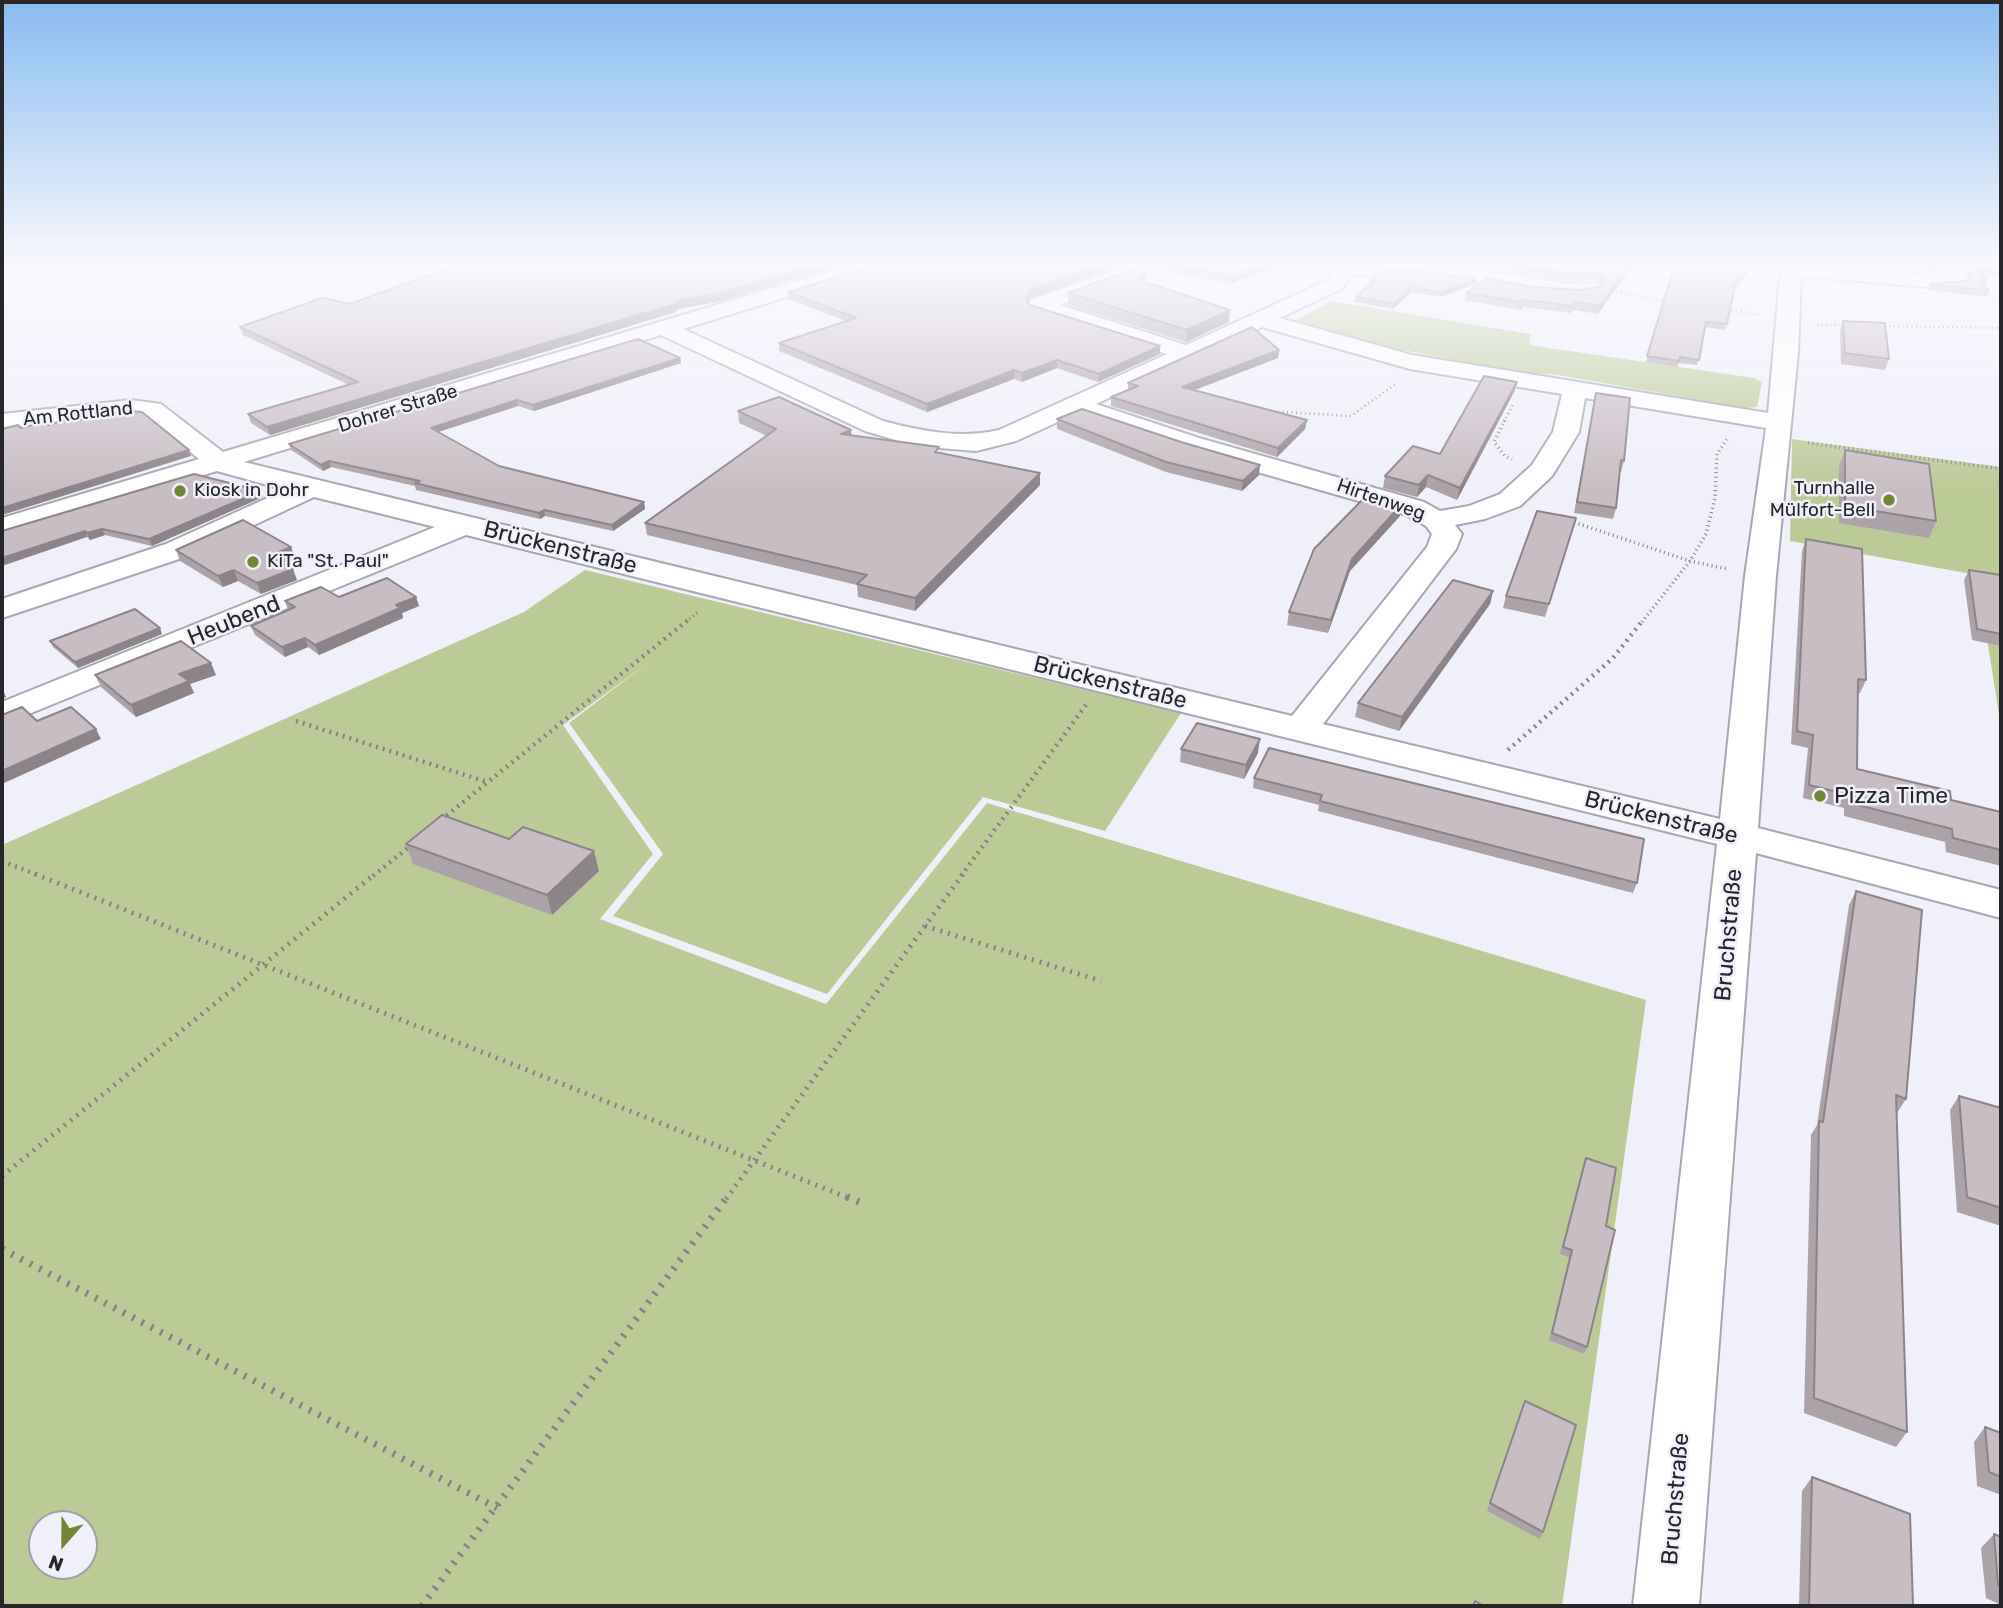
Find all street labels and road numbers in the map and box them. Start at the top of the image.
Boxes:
street label: Dohrer Straße [335,380,461,438]
street label: Am Rottland [22,397,134,431]
street label: Hirtenweg [1334,474,1428,526]
street label: Brückenstraße [480,516,640,580]
street label: Heubend [184,590,284,652]
street label: Brückenstraße [1030,651,1190,715]
street label: Brückenstraße [1581,786,1741,850]
street label: Bruchstraße [1709,868,1749,1002]
street label: Bruchstraße [1656,1432,1696,1566]

